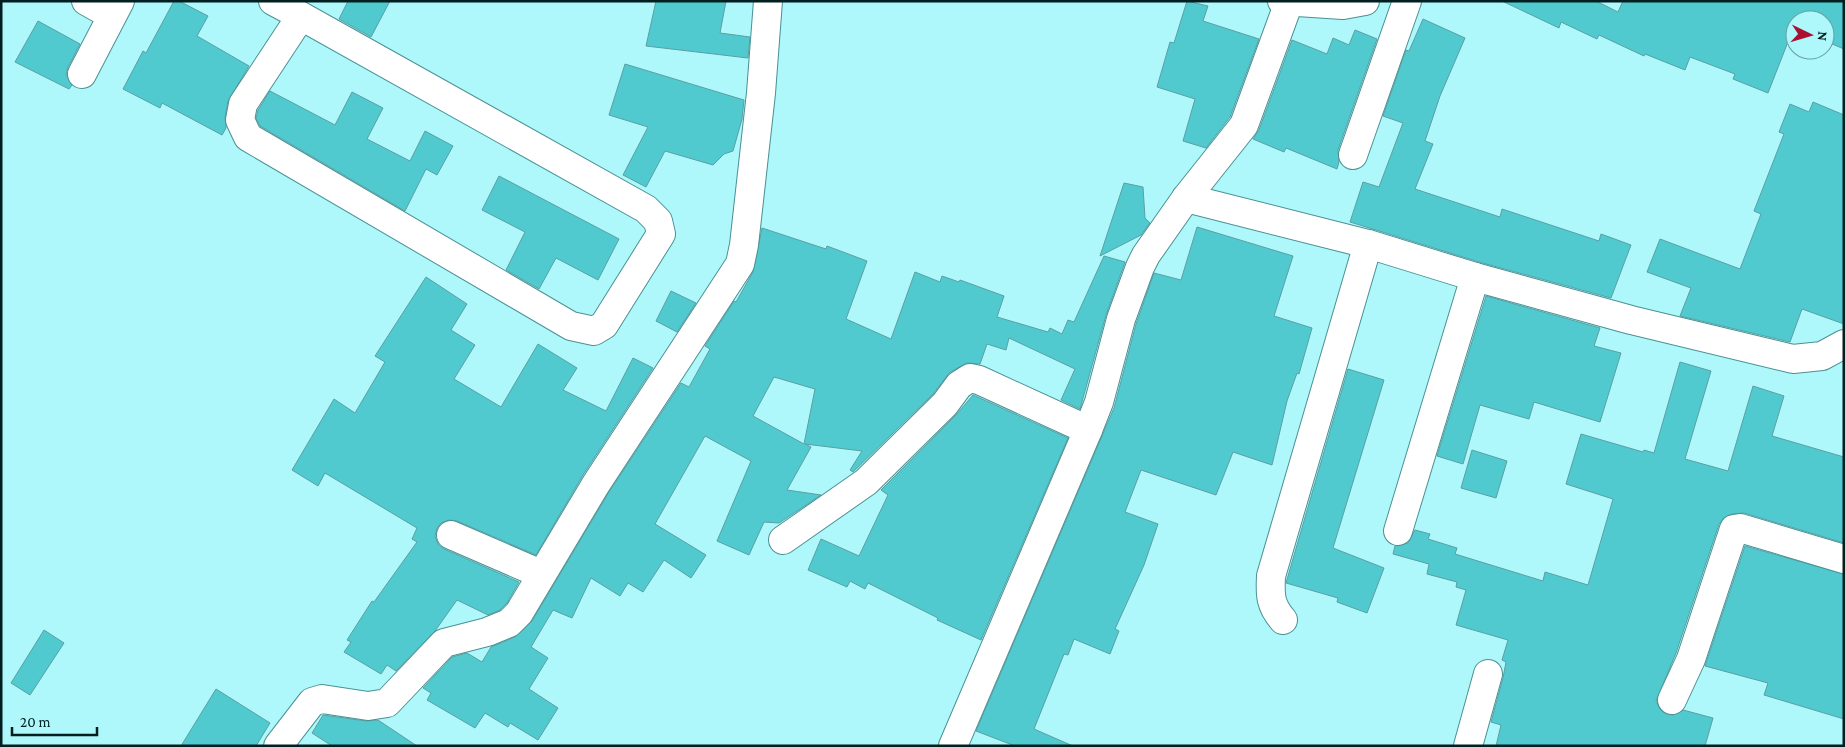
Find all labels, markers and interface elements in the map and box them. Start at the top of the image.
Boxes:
north arrow [1785,10,1835,60]
text: N [1815,31,1831,42]
scale bar [12,704,98,736]
text: 20 m [20,714,51,730]

